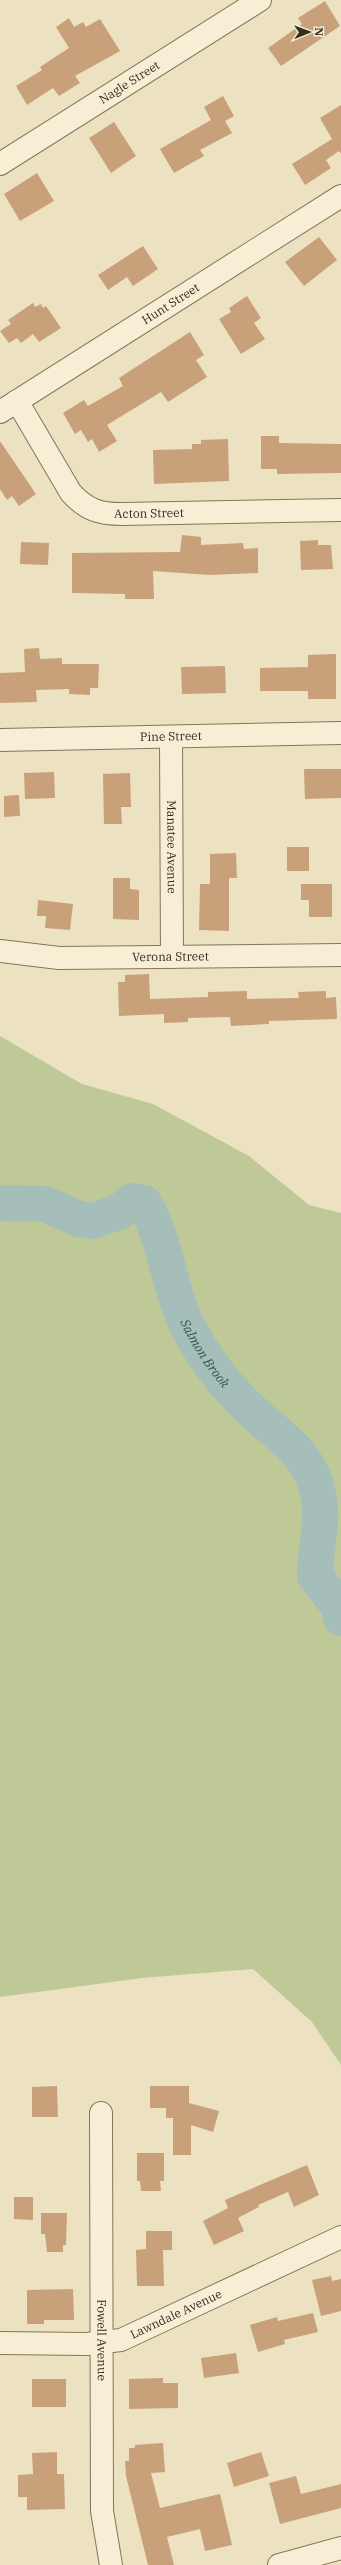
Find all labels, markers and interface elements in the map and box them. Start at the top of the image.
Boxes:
north arrow [289,12,329,52]
text: N [312,27,326,37]
street label: Nagle Street [96,57,162,107]
street label: Hunt Street [139,280,202,327]
street label: Acton Street [114,505,184,521]
street label: Pine Street [140,728,202,744]
street label: Manatee Avenue [164,800,180,894]
street label: Verona Street [132,948,209,964]
water label: Salmon Brook [176,1315,233,1391]
street label: Lawndale Avenue [128,2286,224,2342]
street label: Fowell Avenue [94,2299,110,2381]

